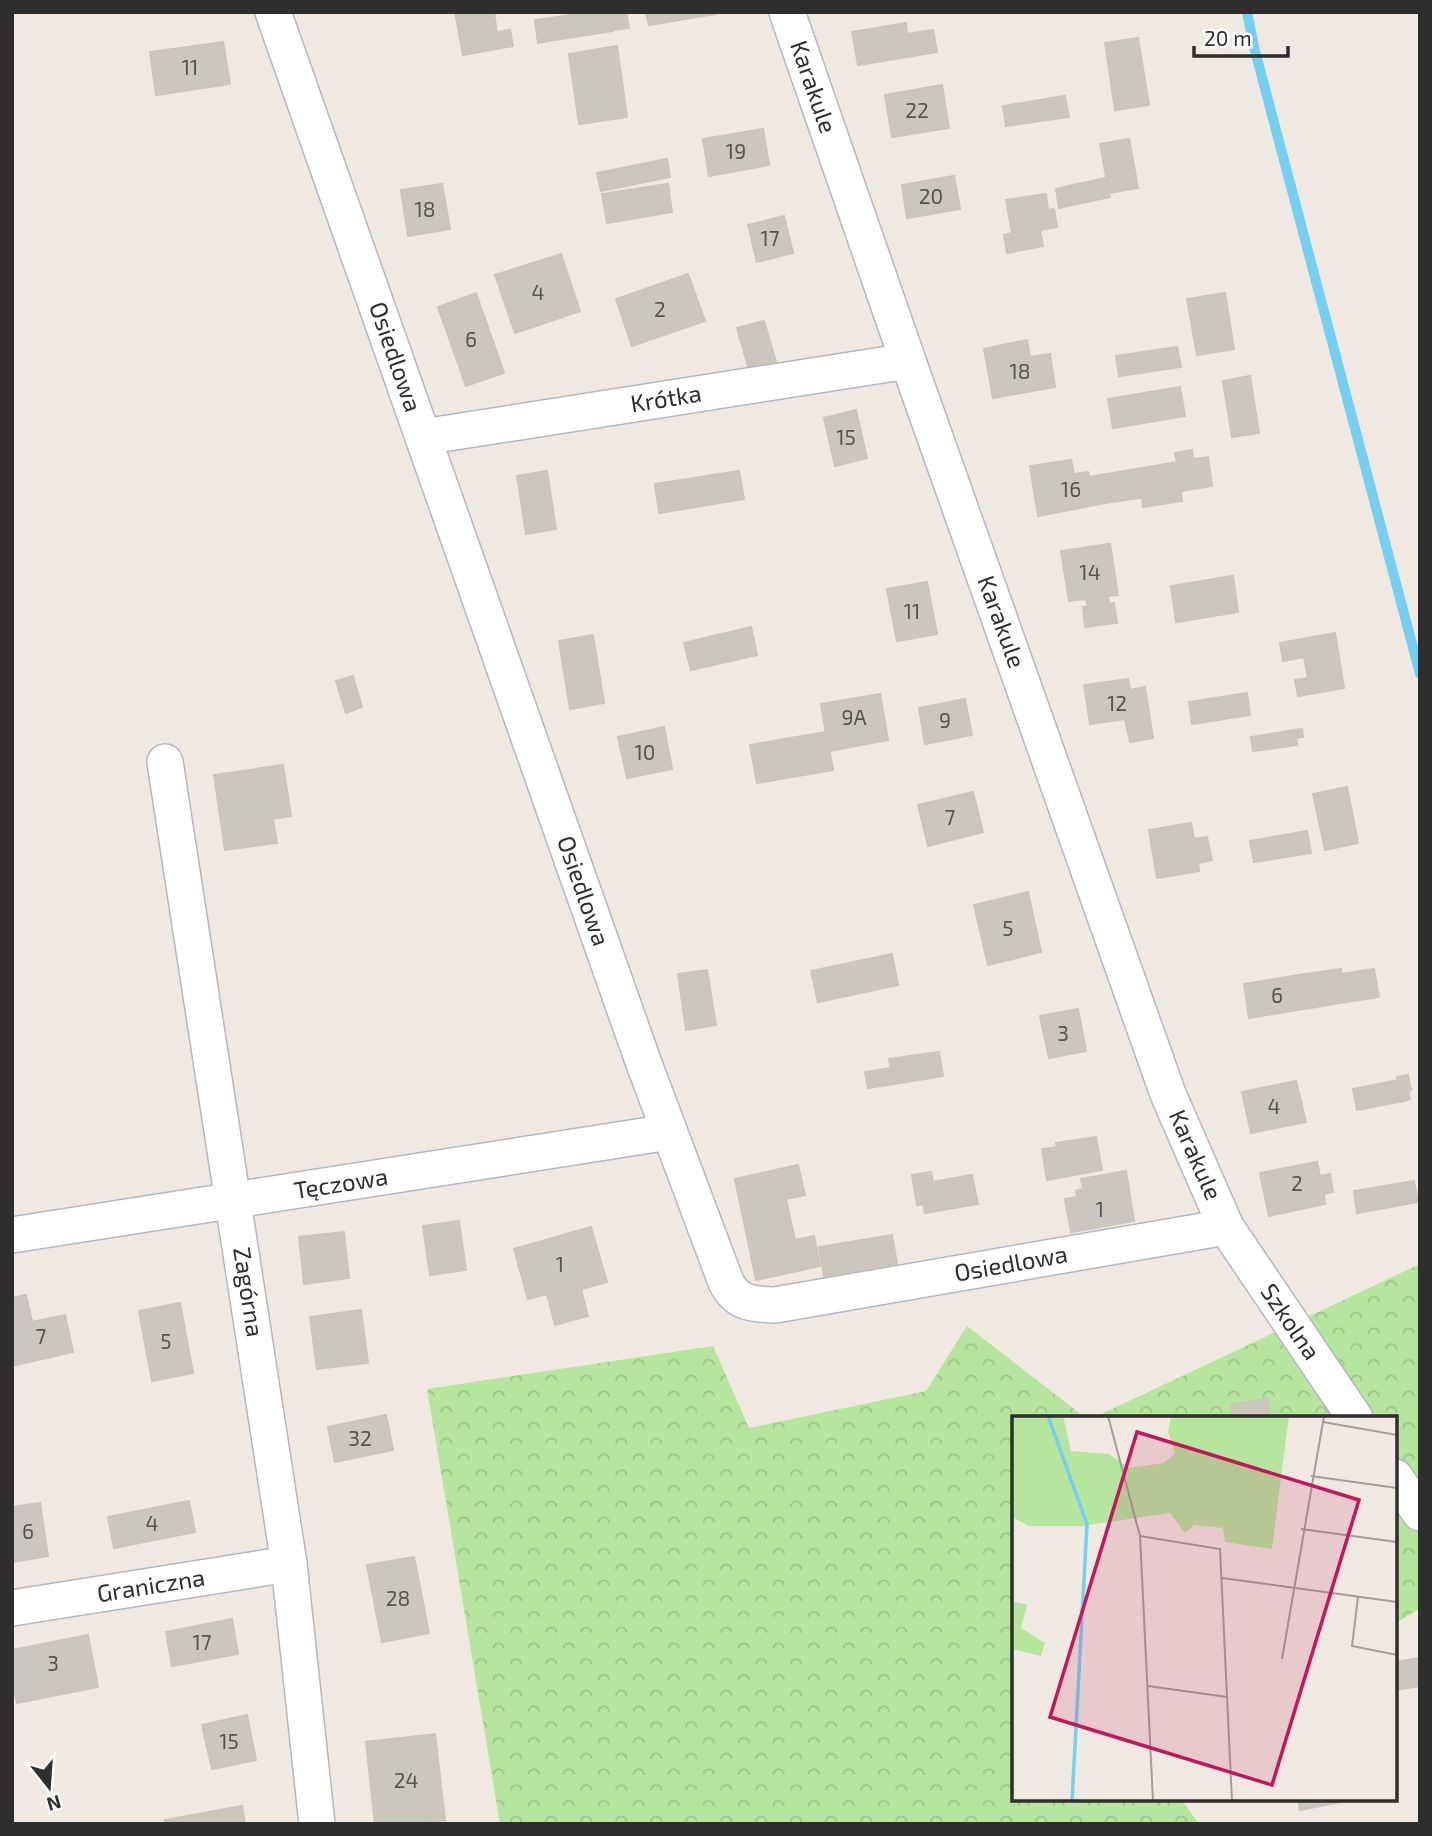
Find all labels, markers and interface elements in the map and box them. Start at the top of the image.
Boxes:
scale bar [1194,14,1288,58]
text: 20 m [1204,25,1252,50]
street label: Karakule [785,36,844,137]
house number: 11 [182,54,198,79]
house number: 22 [905,97,929,122]
house number: 19 [726,138,746,163]
house number: 20 [919,183,943,208]
house number: 18 [414,196,436,221]
house number: 17 [760,225,780,250]
house number: 4 [532,279,544,304]
house number: 2 [654,296,666,321]
street label: Osiedlowa [364,298,429,415]
house number: 6 [465,326,477,351]
house number: 18 [1009,358,1031,383]
street label: Krótka [628,378,703,417]
house number: 15 [836,424,856,449]
house number: 16 [1061,476,1081,501]
house number: 14 [1079,559,1101,584]
street label: Karakule [972,571,1032,672]
house number: 11 [904,598,920,623]
house number: 12 [1107,690,1127,715]
house number: 9A [841,704,867,729]
house number: 9 [939,707,951,732]
house number: 10 [634,739,656,764]
house number: 7 [945,804,956,829]
street label: Osiedlowa [552,832,617,949]
house number: 5 [1002,915,1014,940]
house number: 6 [1271,982,1283,1007]
house number: 3 [1057,1020,1069,1045]
house number: 4 [1268,1093,1280,1118]
street label: Karakule [1164,1105,1229,1204]
street label: Tęczowa [292,1161,390,1204]
house number: 2 [1291,1170,1303,1195]
house number: 1 [1096,1196,1104,1221]
street label: Osiedlowa [952,1238,1070,1287]
street label: Zagórna [228,1245,271,1339]
house number: 1 [556,1251,564,1276]
street label: Szkolna [1255,1278,1327,1365]
house number: 7 [36,1323,47,1348]
house number: 5 [160,1328,172,1353]
inset map [1012,1416,1397,1801]
house number: 32 [348,1425,372,1450]
house number: 4 [146,1510,158,1535]
house number: 6 [22,1518,34,1543]
street label: Graniczna [95,1562,207,1607]
house number: 28 [386,1585,410,1610]
house number: 17 [192,1629,212,1654]
house number: 3 [47,1650,59,1675]
house number: 15 [219,1728,239,1753]
north arrow [14,1752,84,1822]
house number: 24 [394,1767,418,1792]
text: N [44,1791,64,1817]

